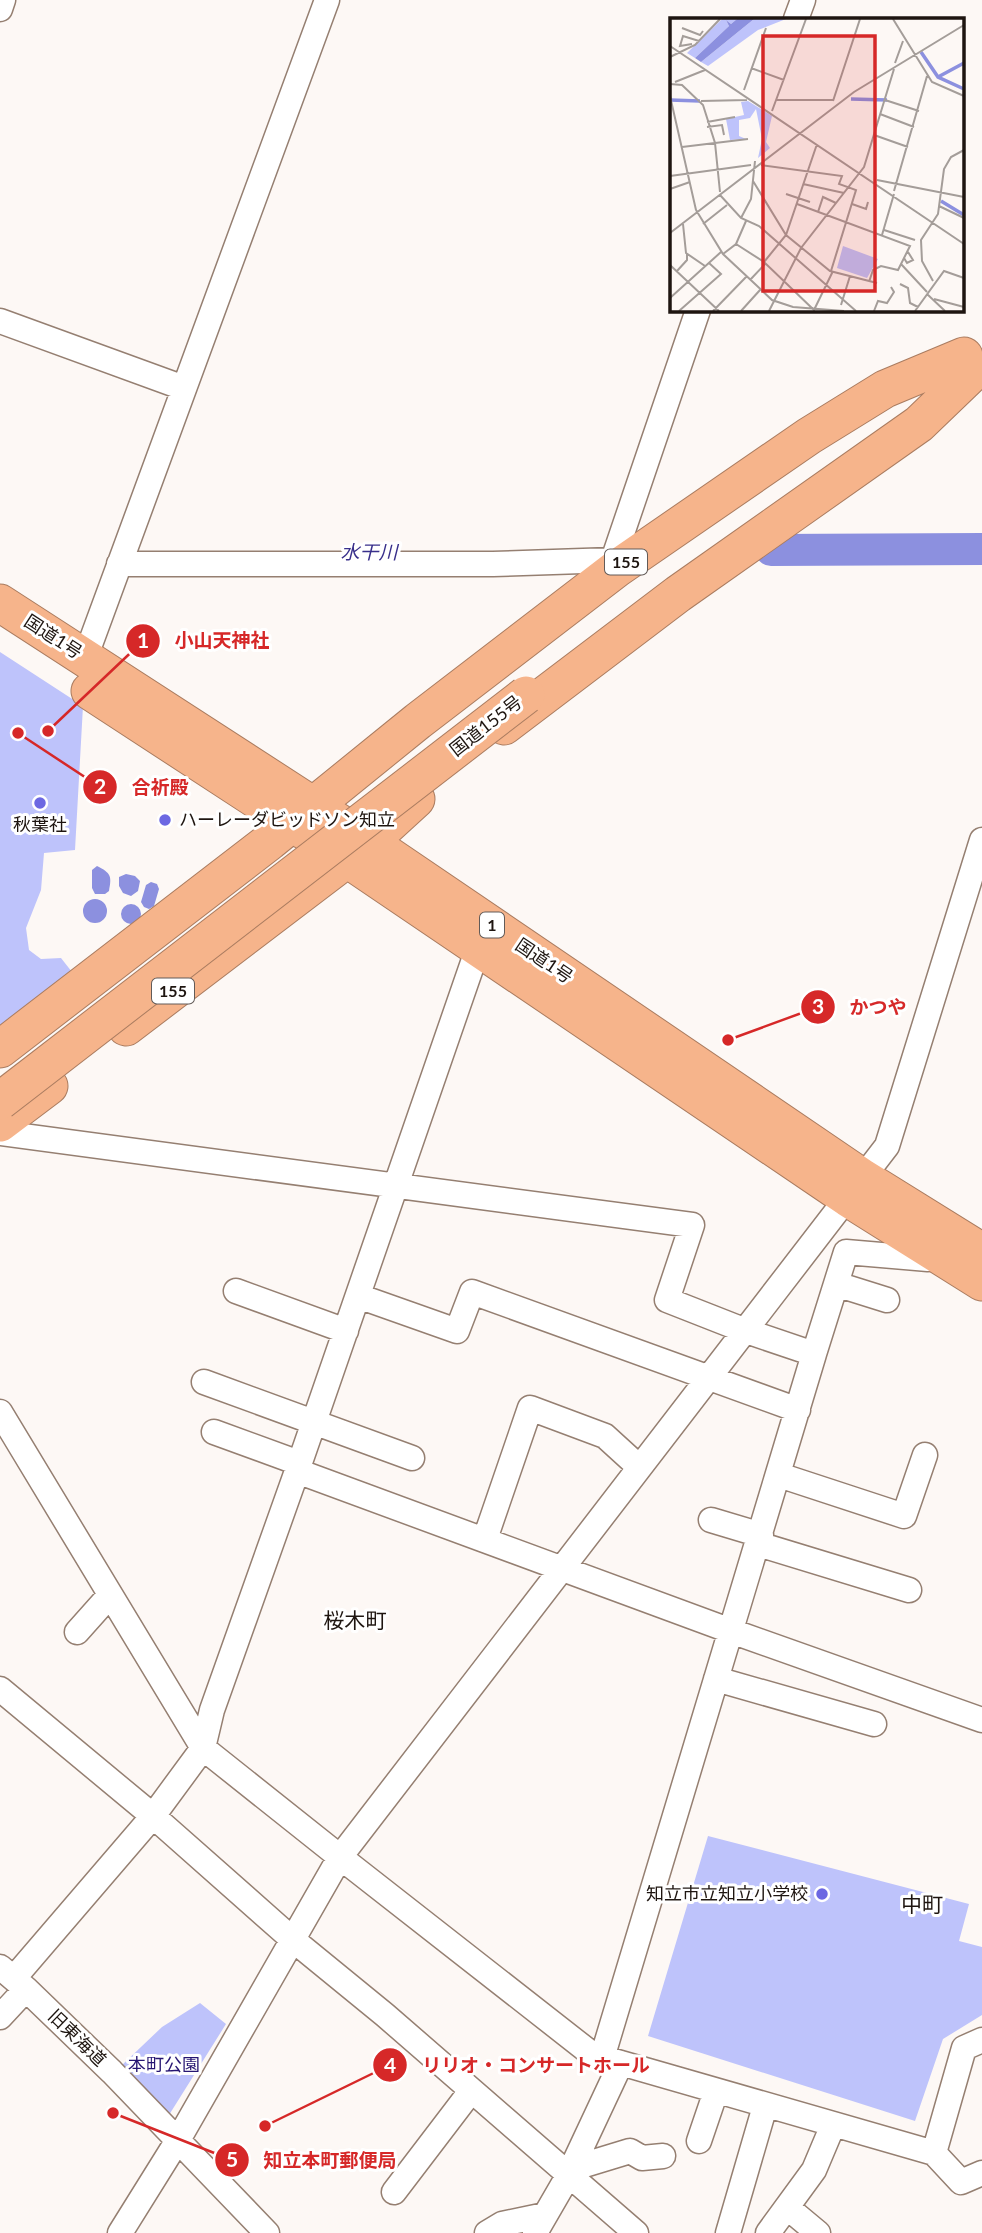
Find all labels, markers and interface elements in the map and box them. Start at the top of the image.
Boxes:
inset map [670,18,964,312]
water label: 水干川 [340,540,399,563]
road number: 155 [605,550,647,575]
street label: 国道1号 [21,609,87,663]
callout: 小山天神社 [125,621,283,661]
text: 1 [137,627,149,652]
text: 小山天神社 [174,628,270,651]
street label: 国道155号 [445,690,526,760]
callout: 合祈殿 [82,767,202,807]
text: 2 [94,773,106,798]
text: 合祈殿 [131,775,189,798]
marker: 秋葉社 [32,795,48,811]
place label: ハーレーダビッドソン知立 [179,808,395,830]
marker: ハーレーダビッドソン知立 [157,812,173,828]
place label: 秋葉社 [13,813,67,835]
road number: 1 [480,912,504,937]
street label: 国道1号 [512,933,577,987]
road number: 155 [152,979,194,1004]
callout: かつや [800,987,920,1027]
text: 3 [812,993,824,1018]
text: かつや [849,995,907,1018]
district label: 桜木町 [324,1607,387,1632]
place label: 知立市立知立小学校 [646,1882,808,1904]
marker: 知立市立知立小学校 [814,1886,830,1902]
district label: 中町 [901,1891,943,1916]
street label: 旧東海道 [44,2004,111,2070]
callout: リリオ・コンサートホール [373,2045,664,2085]
text: 4 [384,2052,396,2077]
park label: 本町公園 [128,2053,200,2075]
text: リリオ・コンサートホール [422,2053,650,2076]
callout: 知立本町郵便局 [215,2140,411,2180]
text: 5 [226,2146,238,2171]
text: 知立本町郵便局 [263,2148,397,2171]

